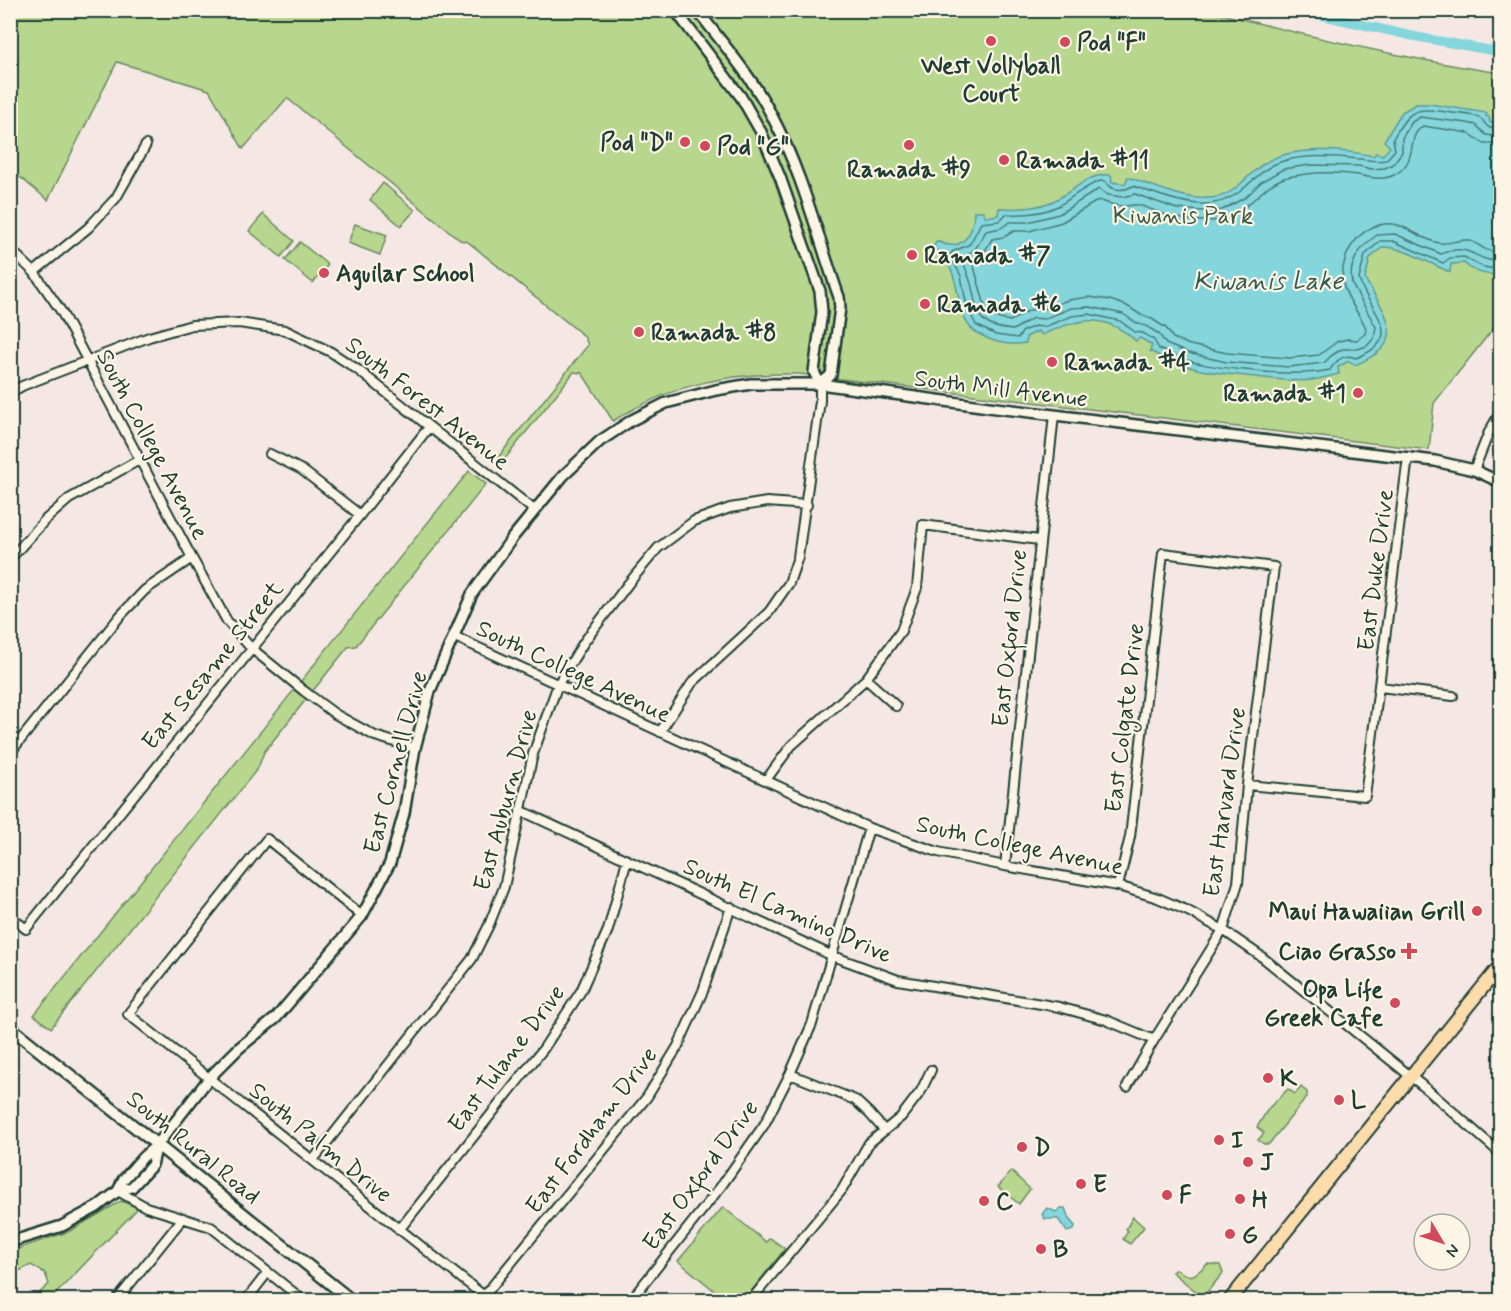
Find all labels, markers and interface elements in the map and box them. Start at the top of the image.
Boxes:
place label: Pod "F" [1077,28,1146,59]
marker: West Vollyball Court [984,34,998,48]
marker: Pod "F" [1058,35,1072,49]
place label: West Vollyball Court [920,51,1061,110]
place label: Pod "D" [600,128,673,159]
place label: Pod "G" [717,132,789,163]
marker: Pod "D" [678,135,692,149]
marker: Ramada #9 [902,138,916,152]
marker: Pod "G" [698,139,712,153]
place label: Ramada #11 [1016,146,1149,177]
marker: Ramada #11 [997,153,1011,167]
place label: Ramada #9 [847,155,971,186]
park label: Kiwanis Park [1113,201,1253,232]
place label: Ramada #7 [924,241,1051,272]
marker: Ramada #7 [905,248,919,262]
place label: Aguilar School [336,259,475,291]
water label: Kiwanis Lake [1193,265,1344,299]
marker: Aguilar School [317,266,331,280]
place label: Ramada #6 [937,290,1061,321]
marker: Ramada #6 [918,297,932,311]
place label: Ramada #8 [651,318,777,349]
marker: Ramada #8 [632,325,646,339]
street label: South Forest Avenue [338,330,516,478]
street label: South College Avenue [88,344,215,546]
place label: Ramada #4 [1064,348,1190,379]
marker: Ramada #4 [1045,355,1059,369]
street label: South Mill Avenue [912,363,1089,416]
place label: Ramada #1 [1223,379,1346,410]
marker: Ramada #1 [1351,386,1365,400]
street label: East Duke Drive [1351,487,1402,653]
street label: East Oxford Drive [986,548,1037,729]
street label: East Sesame Street [135,575,291,757]
street label: South College Avenue [471,614,676,731]
street label: East Colgate Drive [1098,622,1154,815]
street label: East Cornell Drive [357,668,436,857]
street label: East Harvard Drive [1197,705,1254,899]
street label: East Auburn Drive [467,706,546,894]
street label: South College Avenue [913,809,1127,884]
street label: South El Camino Drive [678,851,897,971]
place label: Maui Hawaiian Grill [1268,897,1465,928]
marker: Maui Hawaiian Grill [1470,904,1484,918]
place label: Ciao Grasso [1278,937,1396,968]
marker: Ciao Grasso [1400,942,1418,960]
place label: Opa Life Greek Cafe [1264,975,1383,1034]
street label: East Tulane Drive [442,979,573,1139]
marker: Opa Life Greek Cafe [1388,996,1402,1010]
street label: East Fordham Drive [519,1041,665,1221]
place label: K [1280,1064,1298,1095]
marker: K [1261,1071,1275,1085]
street label: South Palm Drive [242,1076,398,1210]
street label: South Rural Road [120,1085,267,1212]
place label: L [1351,1086,1367,1117]
marker: L [1332,1093,1346,1107]
street label: East Oxford Drive [636,1094,768,1259]
place label: I [1231,1126,1244,1157]
place label: D [1034,1133,1051,1164]
marker: I [1212,1133,1226,1147]
marker: D [1015,1140,1029,1154]
place label: J [1260,1148,1274,1179]
marker: J [1241,1155,1255,1169]
place label: E [1093,1170,1107,1201]
marker: E [1074,1177,1088,1191]
place label: F [1179,1181,1192,1212]
place label: H [1252,1185,1268,1216]
place label: C [996,1187,1014,1218]
marker: F [1160,1188,1174,1202]
marker: H [1233,1192,1247,1206]
marker: C [977,1194,991,1208]
north arrow [1412,1212,1472,1272]
place label: G [1242,1220,1258,1251]
marker: G [1223,1227,1237,1241]
place label: B [1053,1235,1068,1266]
text: N [1441,1240,1464,1261]
marker: B [1034,1242,1048,1256]

